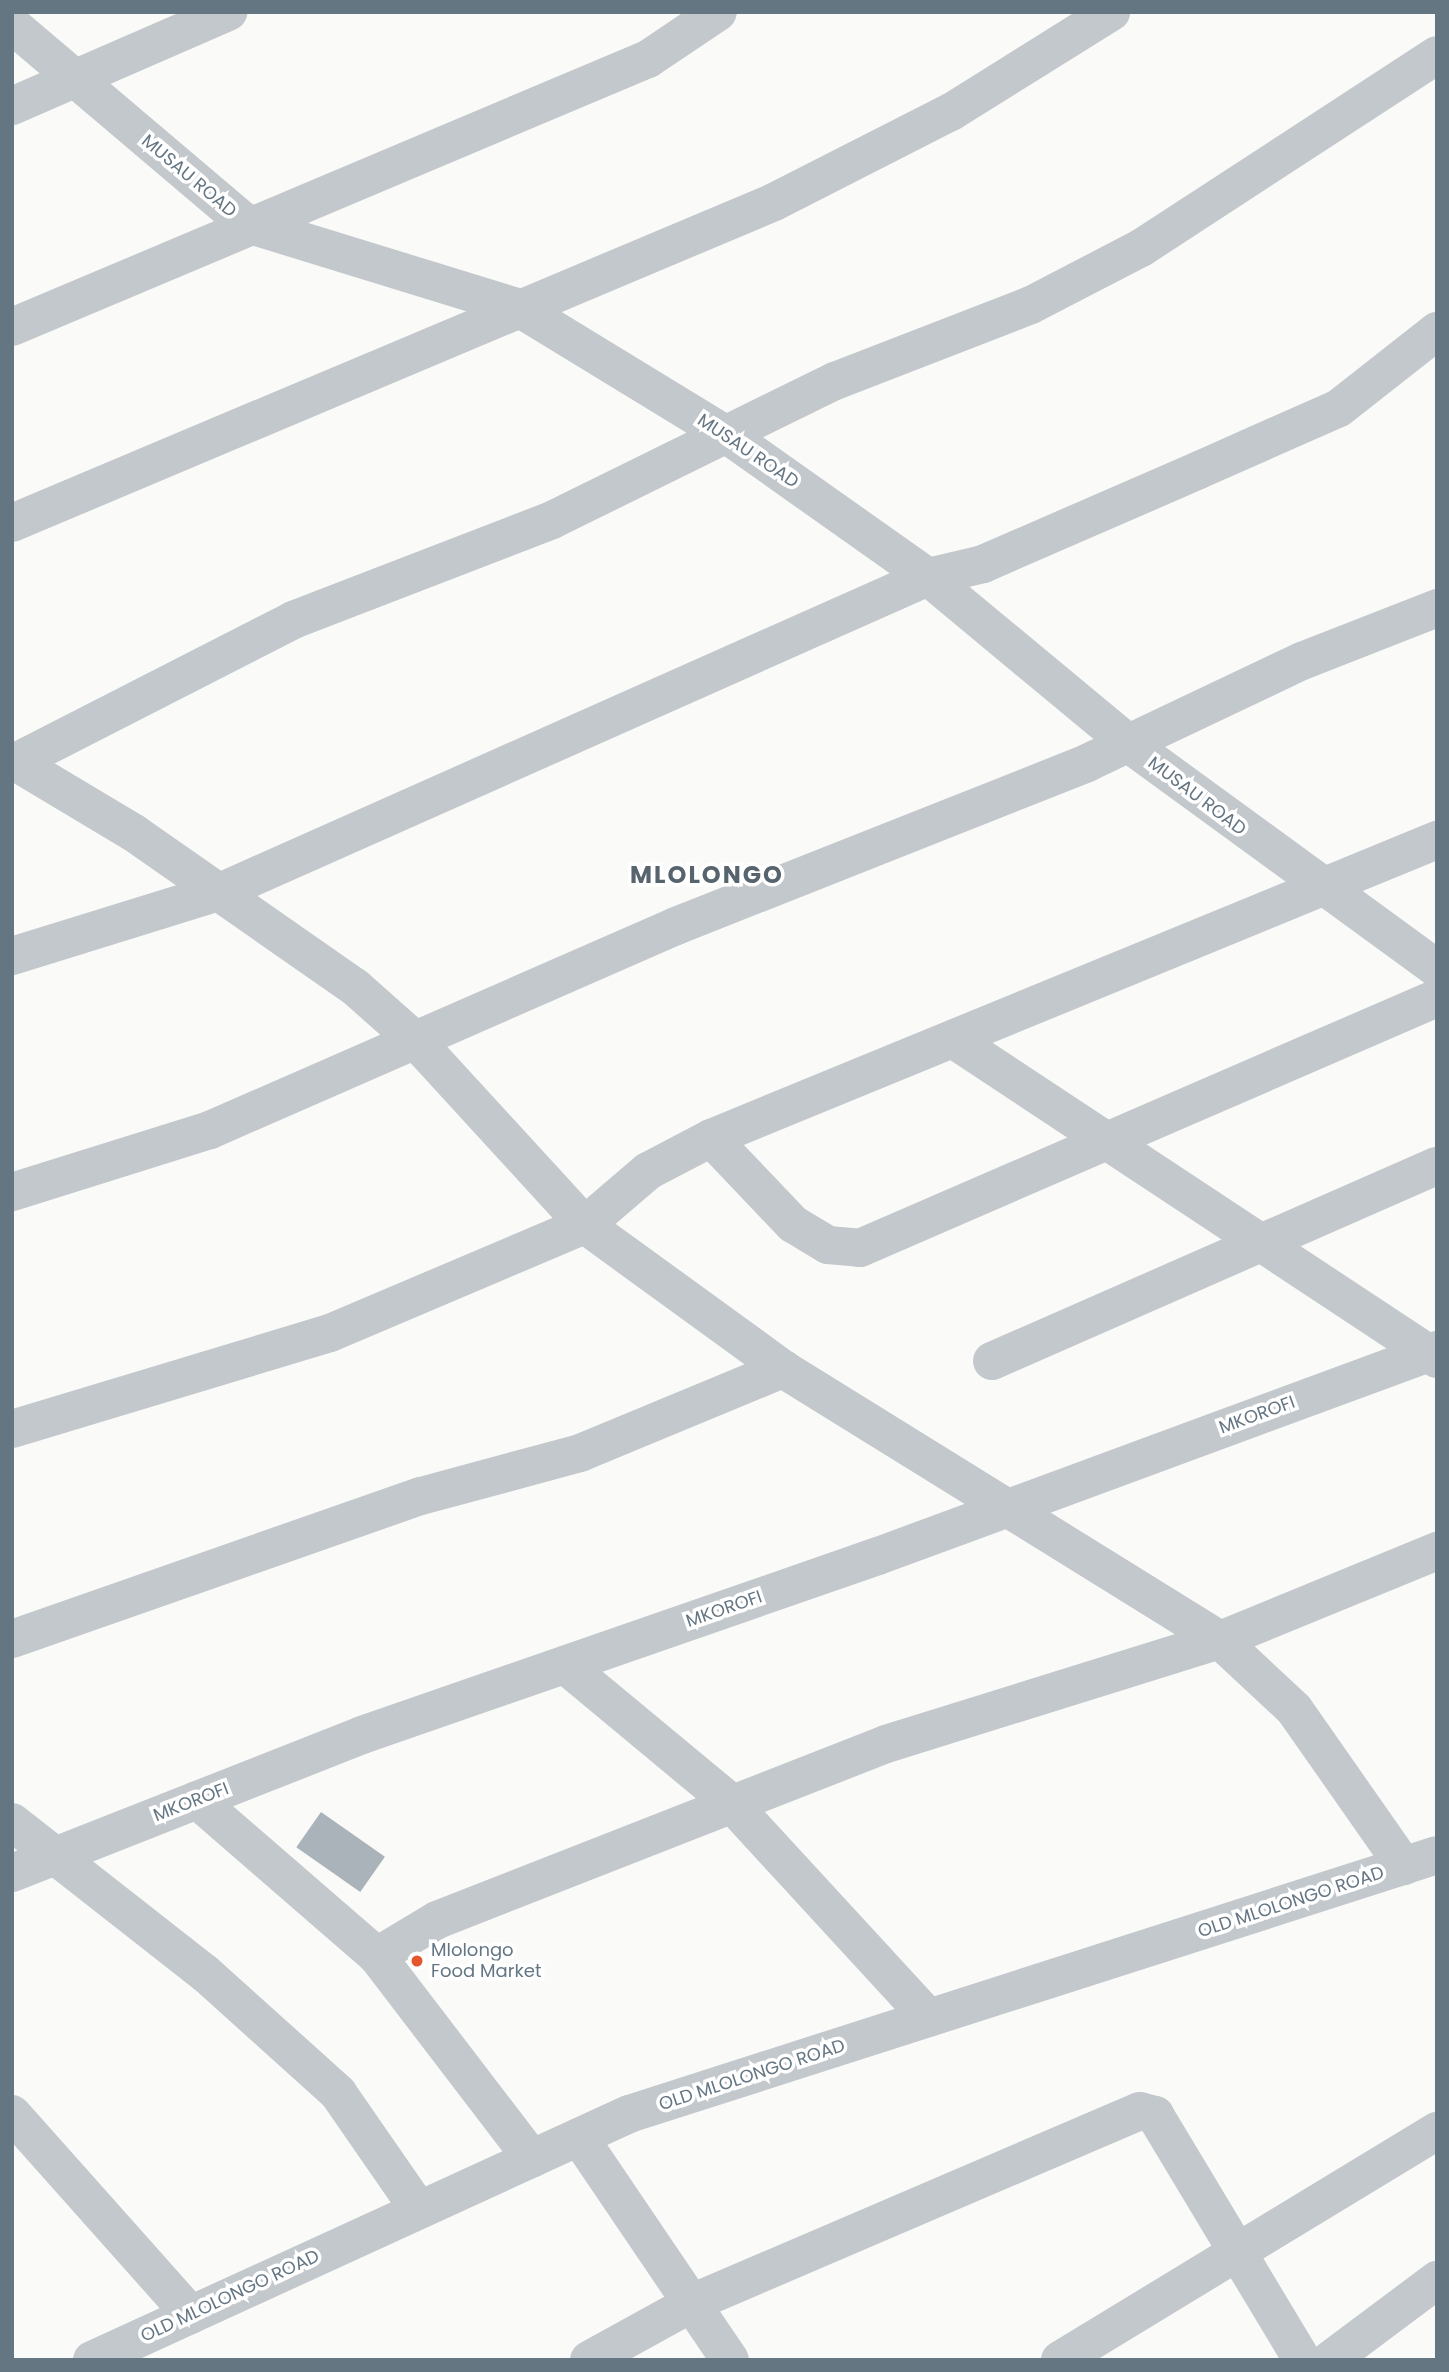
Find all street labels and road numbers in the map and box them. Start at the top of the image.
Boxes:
street label: MUSAU ROAD [137,130,241,222]
street label: MUSAU ROAD [693,409,803,493]
street label: MUSAU ROAD [1144,752,1250,840]
street label: MKOROFI [1216,1391,1298,1439]
street label: MKOROFI [683,1586,765,1632]
street label: MKOROFI [150,1778,232,1826]
street label: OLD MLOLONGO ROAD [1195,1862,1387,1942]
street label: OLD MLOLONGO ROAD [656,2035,848,2115]
street label: OLD MLOLONGO ROAD [137,2245,323,2347]

